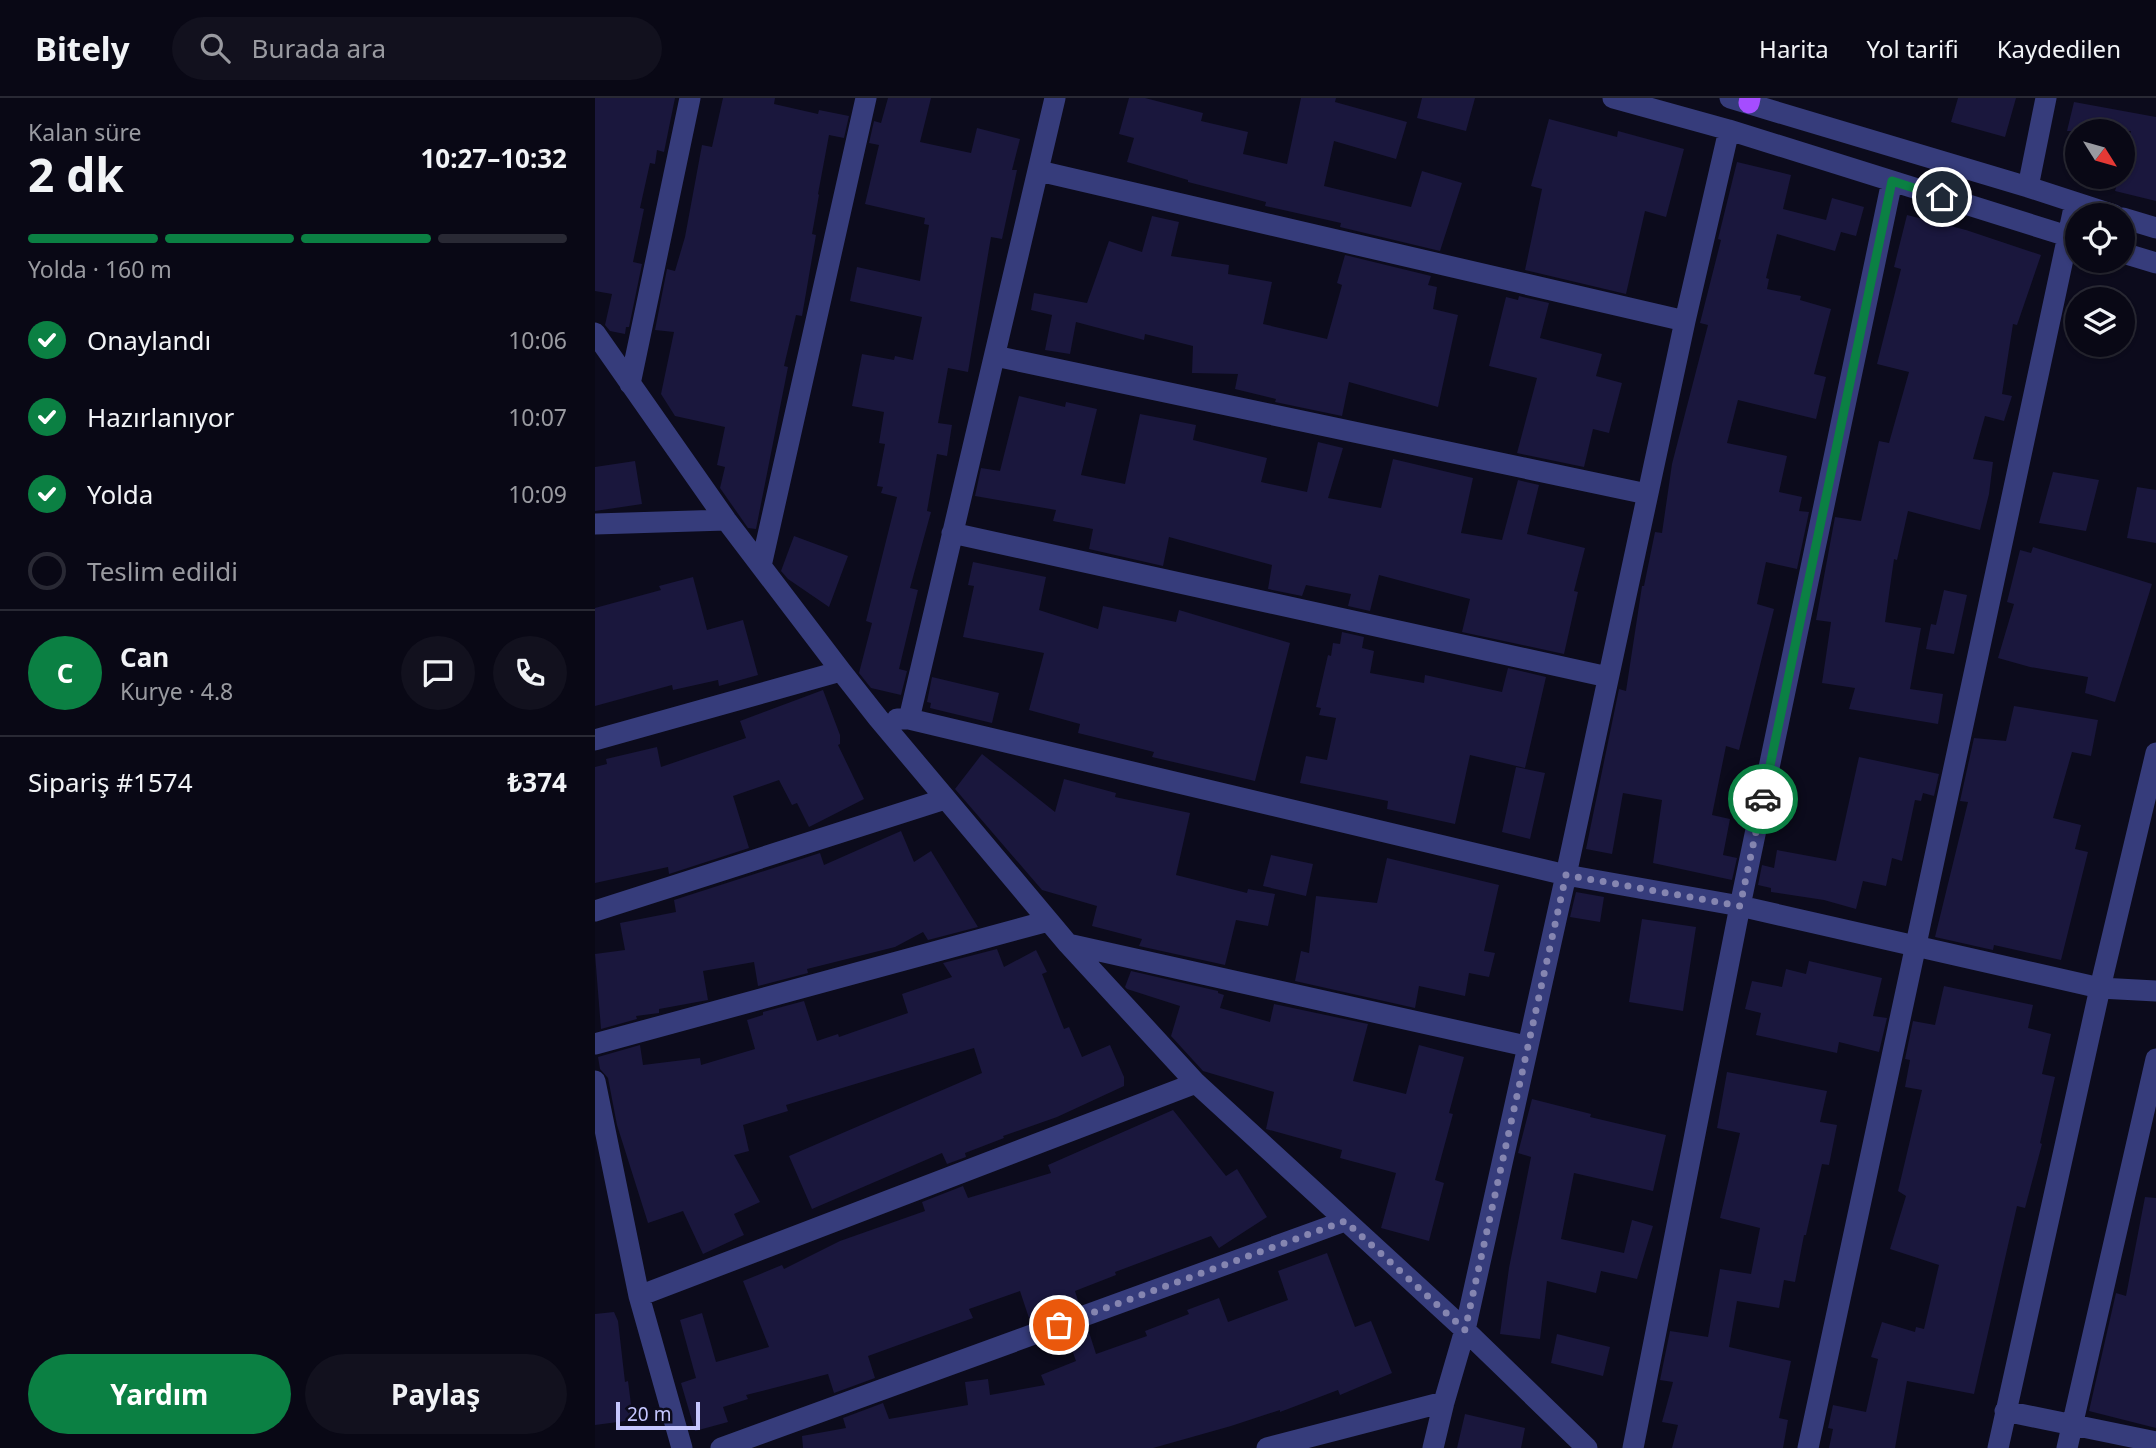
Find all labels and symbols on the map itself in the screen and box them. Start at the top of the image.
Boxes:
north arrow [2065,119,2135,189]
pin [1912,167,1972,227]
courier [1728,764,1798,834]
pin [1029,1295,1089,1355]
scale bar [616,1399,700,1431]

